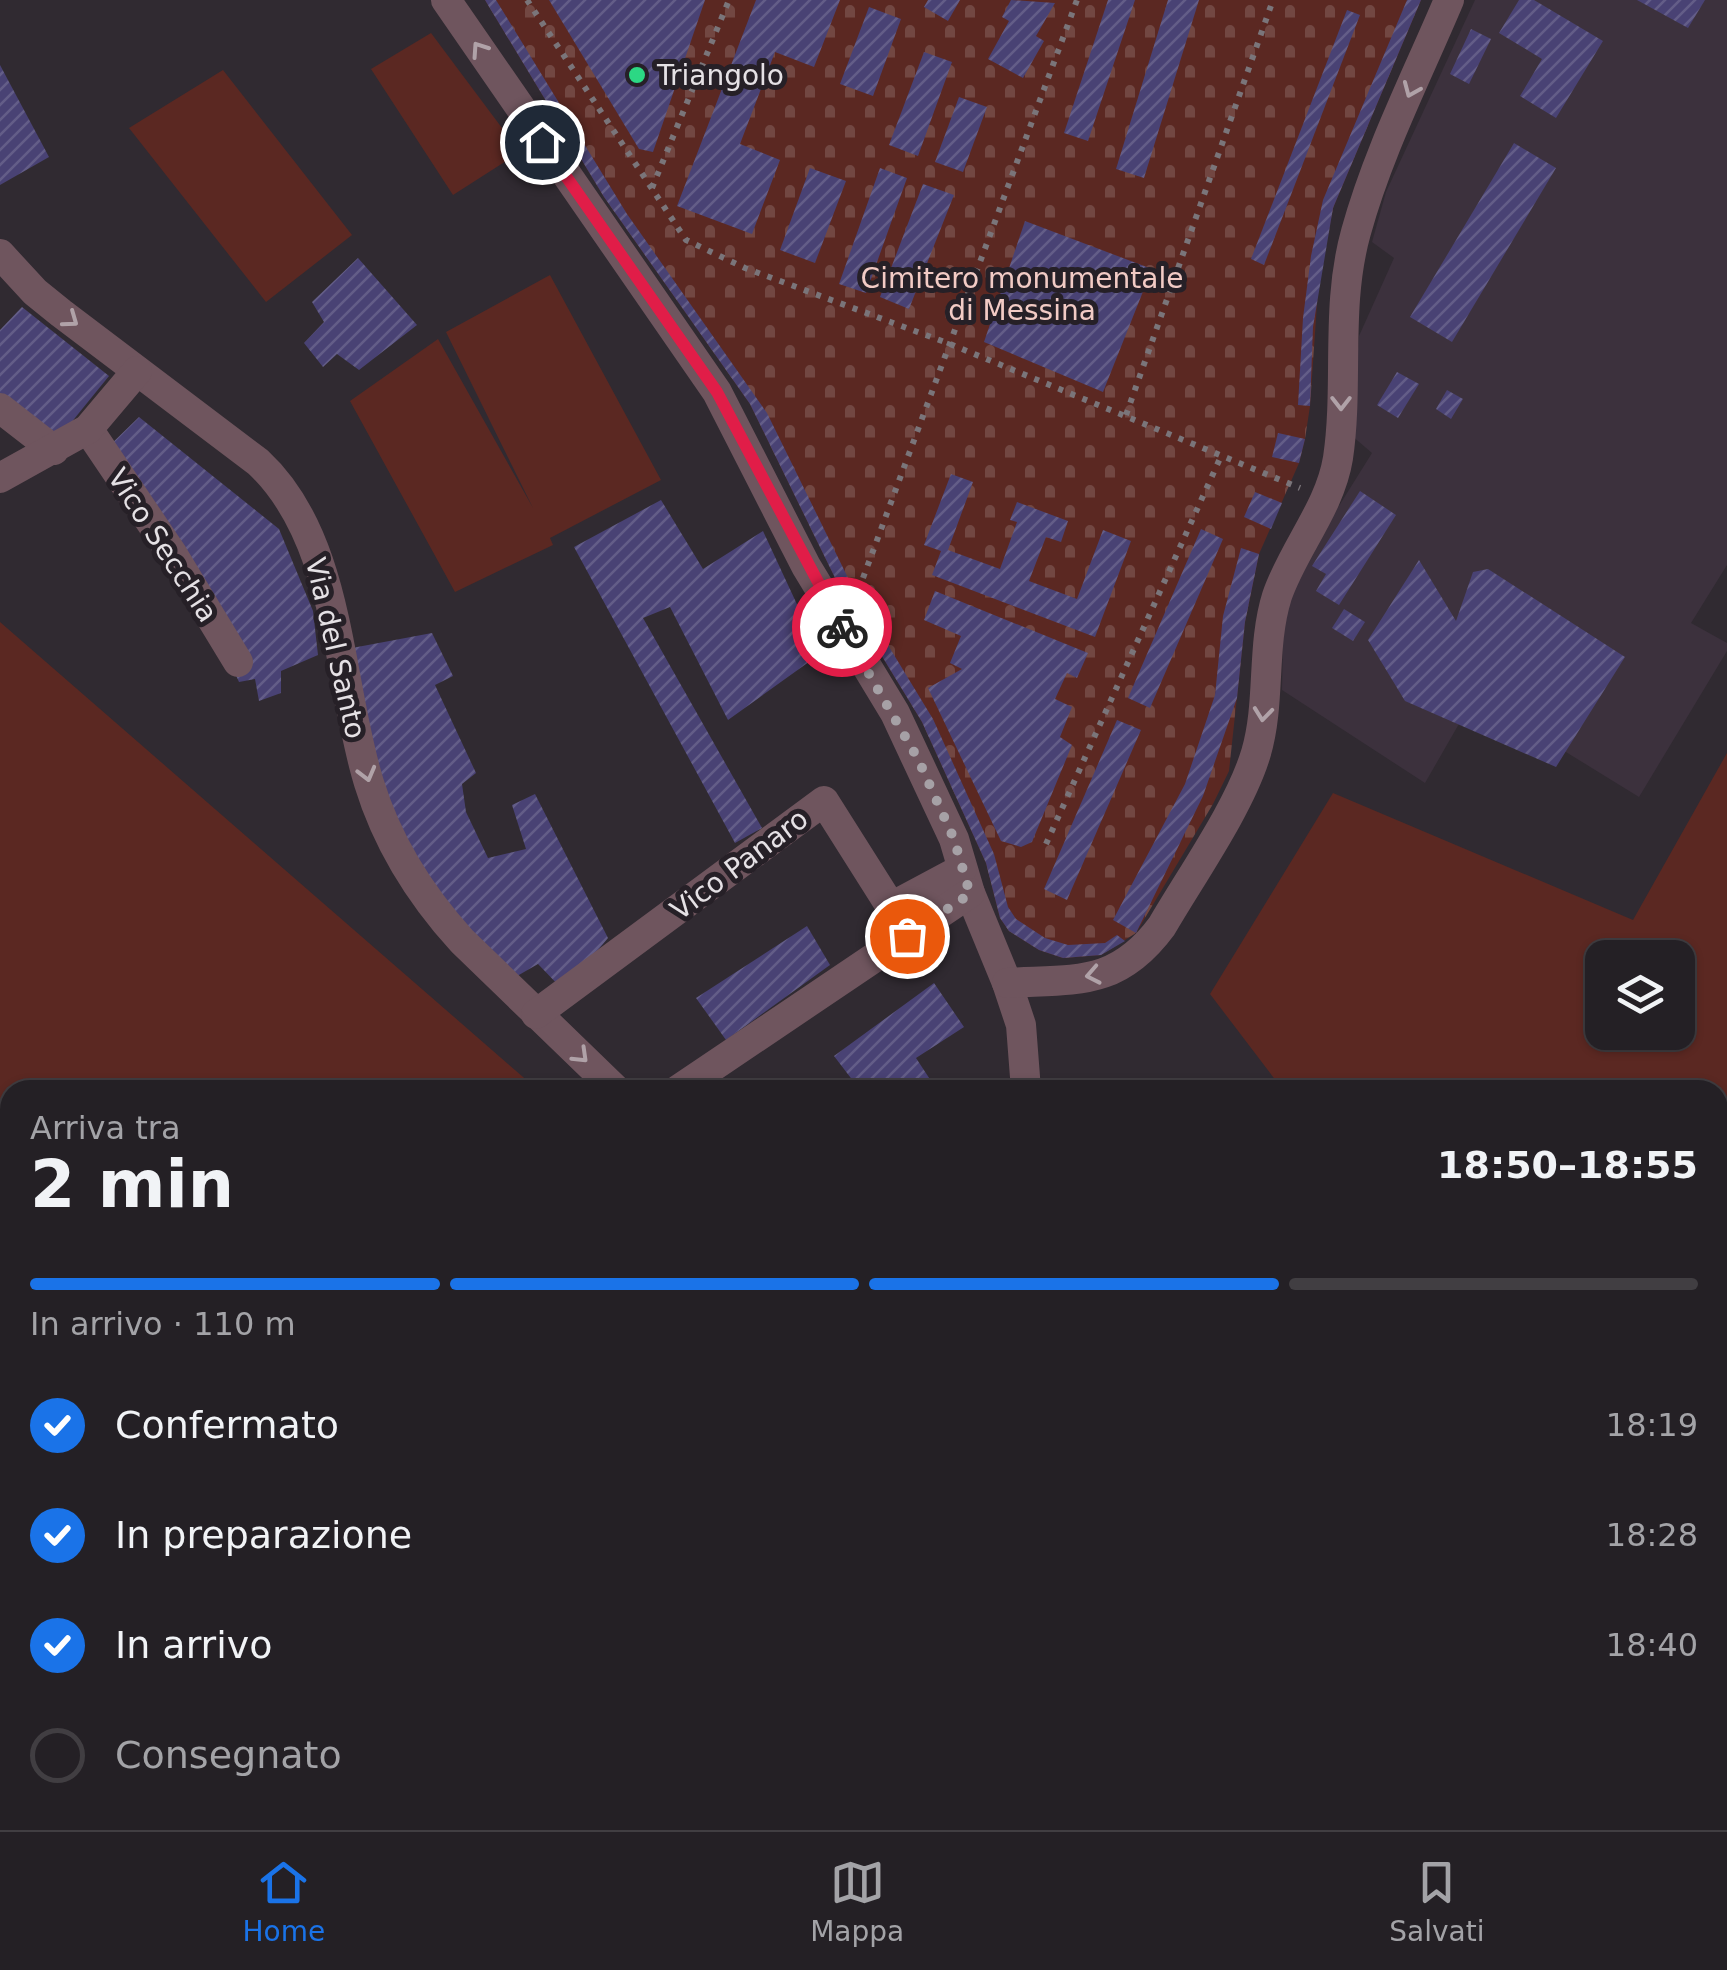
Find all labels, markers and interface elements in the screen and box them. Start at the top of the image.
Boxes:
one-way arrow [473,42,491,61]
place label: Triangolo [656,59,784,92]
marker: Triangolo [626,64,648,86]
one-way arrow [1402,80,1422,98]
pin [500,100,585,185]
icon: home [515,115,570,170]
park label: Cimitero monumentale di Messina [861,262,1183,327]
one-way arrow [60,309,78,326]
one-way arrow [1330,396,1352,412]
street label: Vico Secchia [101,462,224,628]
street label: Via del Santo [299,554,372,742]
courier [792,577,892,677]
icon: bike [815,600,870,655]
one-way arrow [1252,706,1274,722]
one-way arrow [355,764,376,782]
street label: Vico Panaro [664,802,815,927]
pin [865,894,950,979]
icon: bag [880,909,935,964]
map controls [1585,940,1695,1050]
button: layers [1585,940,1695,1050]
one-way arrow [1085,964,1102,985]
one-way arrow [569,1044,587,1062]
text: Arriva tra [30,1109,181,1147]
text: 18:50–18:55 [1437,1143,1698,1187]
text: 2 min [30,1147,234,1222]
text: In arrivo · 110 m [30,1305,296,1343]
icon: check [30,1398,85,1453]
text: Confermato [115,1403,339,1447]
text: 18:19 [1606,1406,1698,1444]
icon: check [30,1508,85,1563]
text: In preparazione [115,1513,412,1557]
text: 18:28 [1606,1516,1698,1554]
icon: check [30,1618,85,1673]
text: In arrivo [115,1623,273,1667]
text: 18:40 [1606,1626,1698,1664]
text: Consegnato [115,1733,342,1777]
tab: Home [243,1855,325,1948]
tab: Mappa [810,1855,904,1948]
tab: Salvati [1389,1855,1484,1948]

